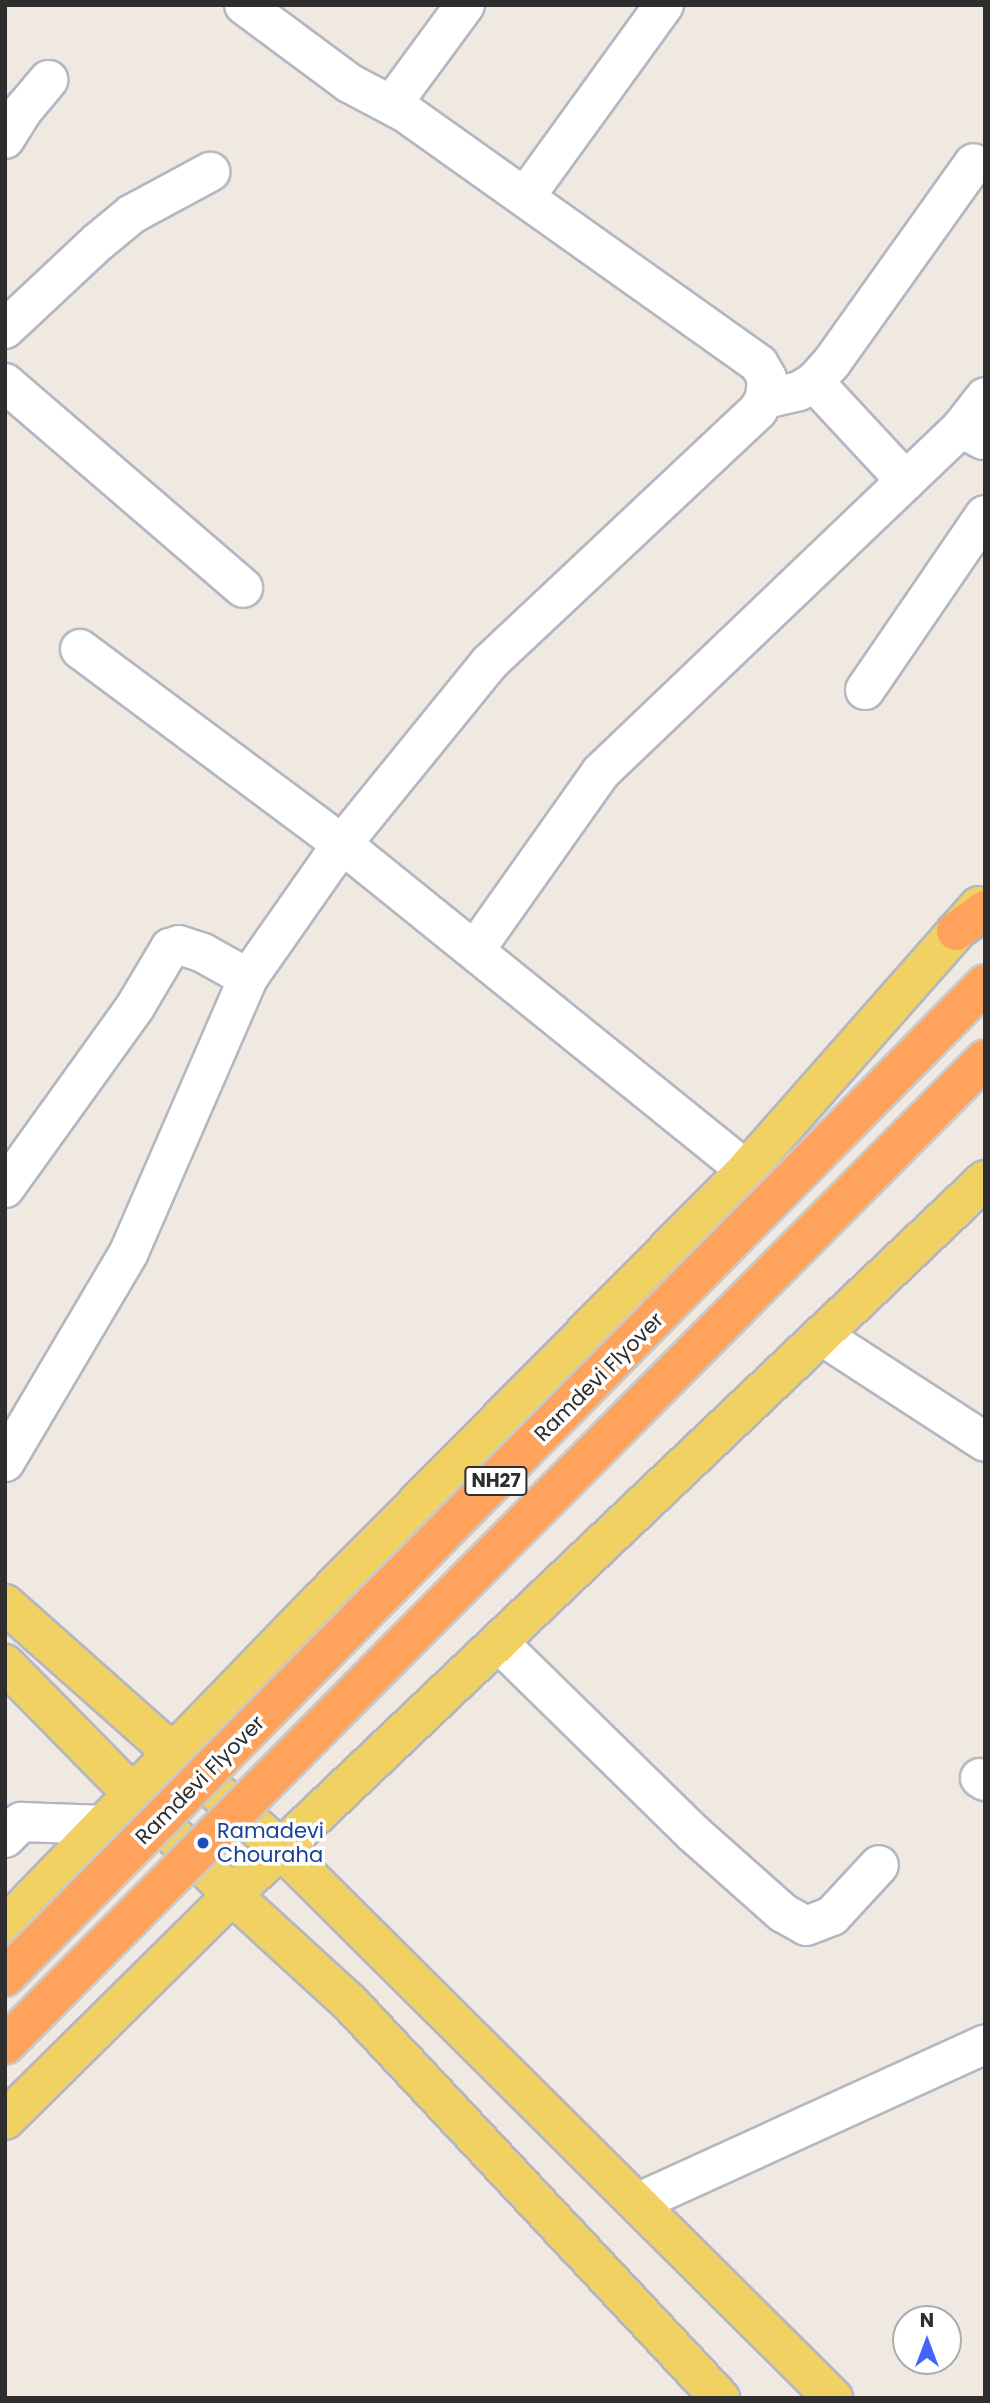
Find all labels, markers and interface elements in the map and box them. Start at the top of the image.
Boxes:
street label: Ramdevi Flyover [529,1307,669,1447]
road number: NH27 [463,1466,529,1497]
street label: Ramdevi Flyover [130,1710,270,1850]
place label: Ramadevi Chouraha [217,1818,324,1868]
marker: Ramadevi Chouraha [195,1835,211,1851]
north arrow [892,2305,962,2375]
text: N [920,2307,934,2334]

